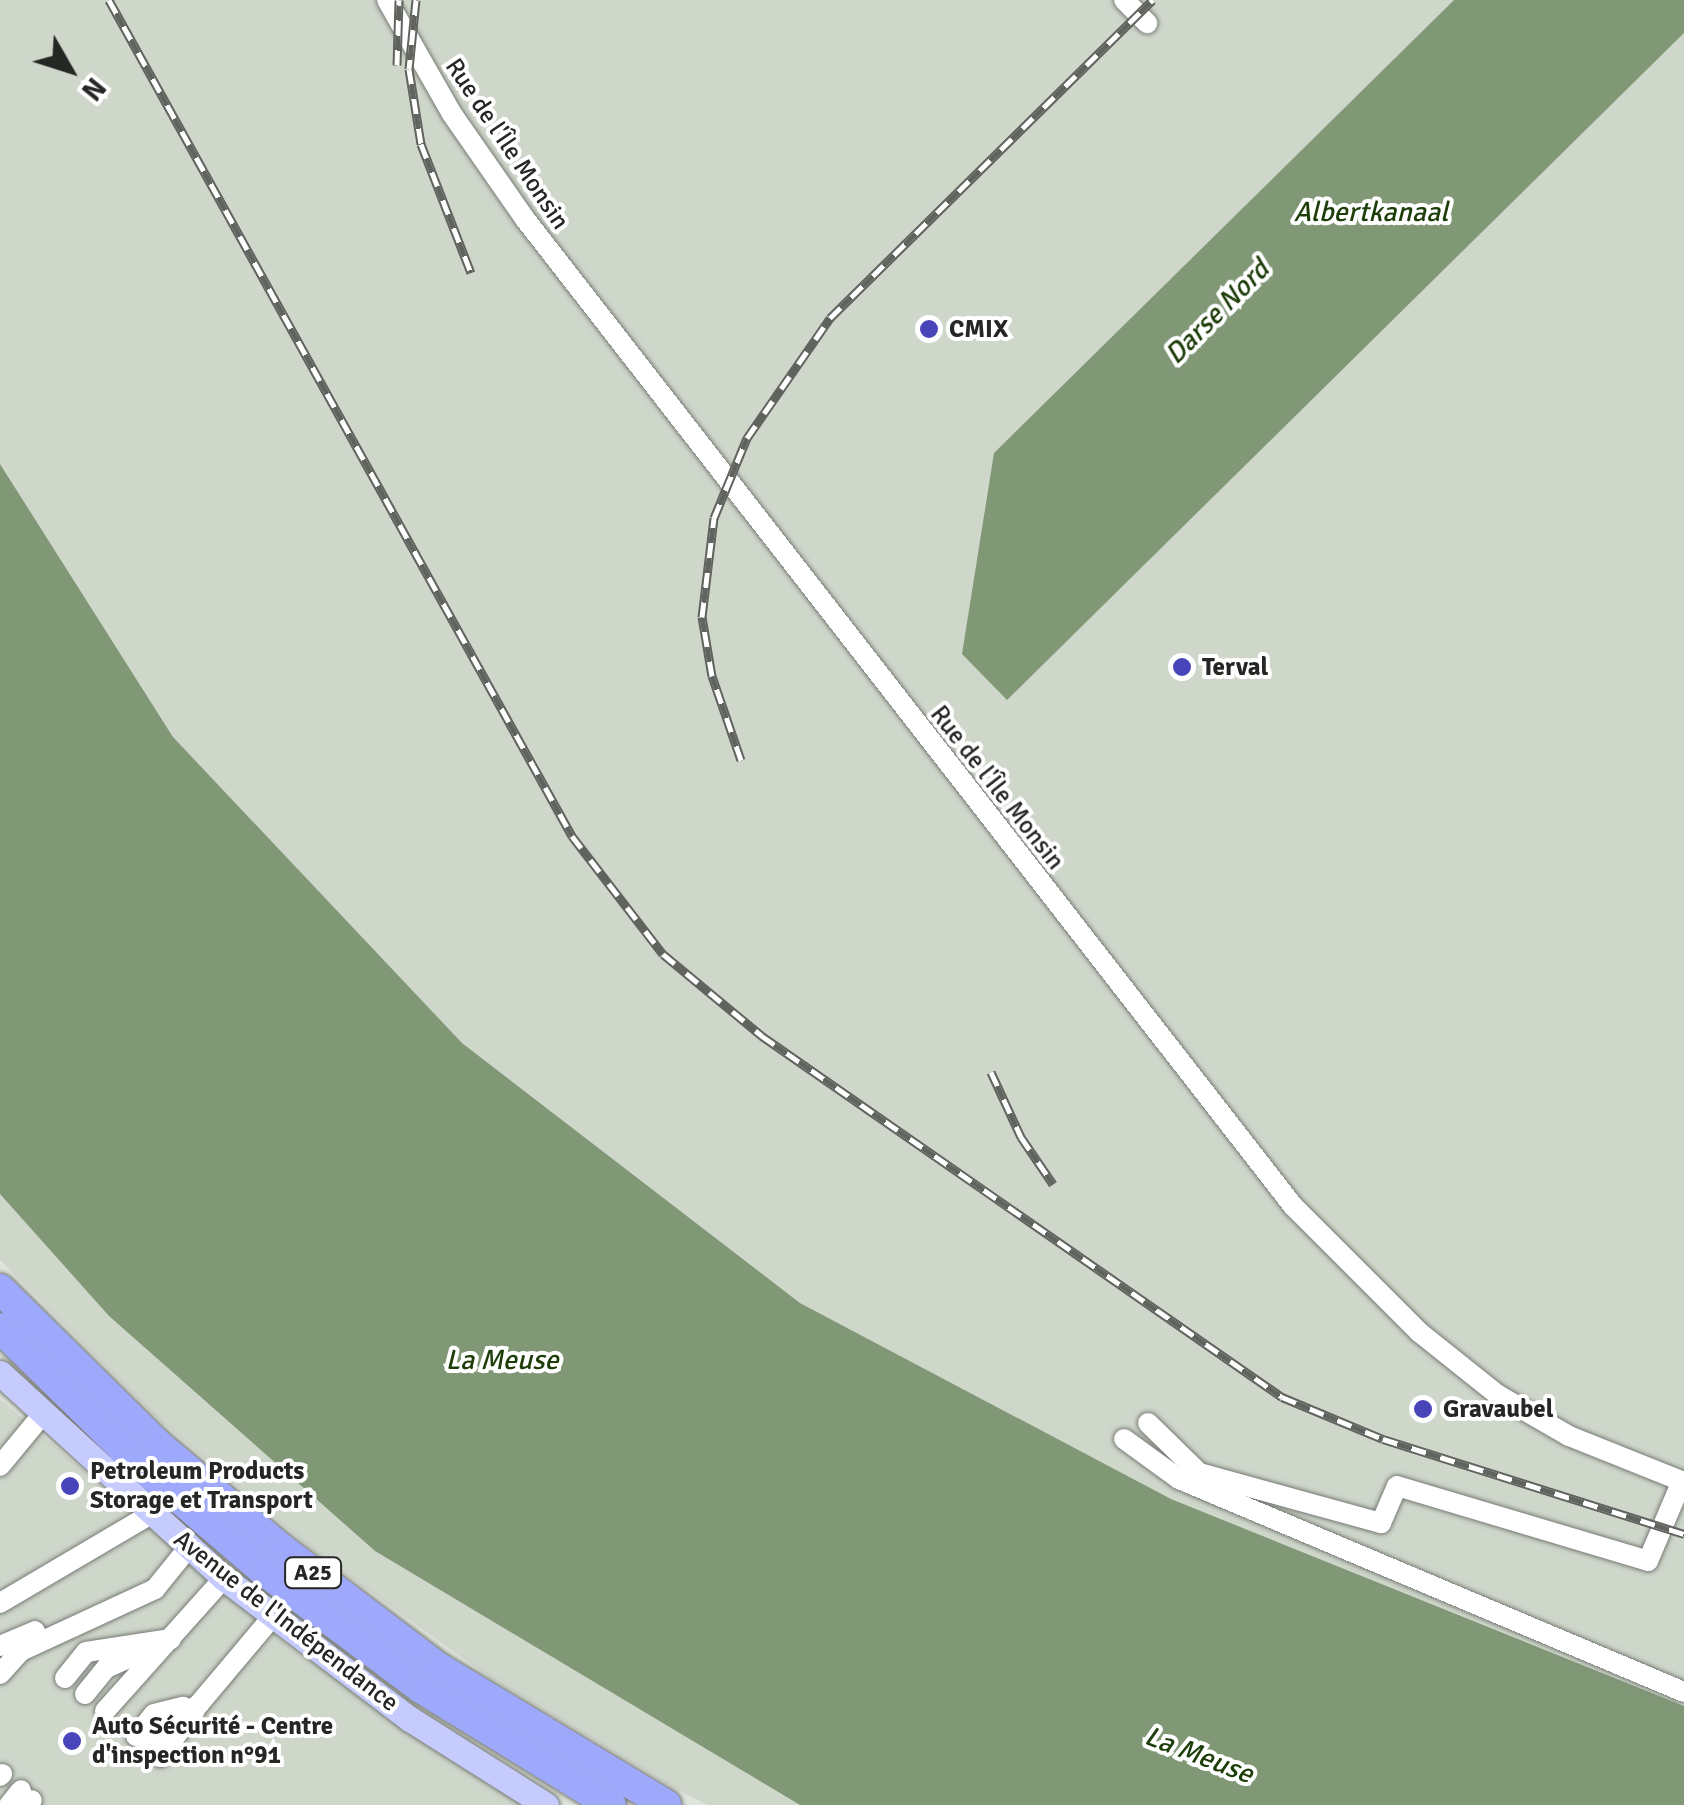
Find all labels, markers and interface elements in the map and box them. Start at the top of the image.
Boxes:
north arrow [20,20,120,120]
street label: Rue de l'Île Monsin [439,53,575,235]
text: N [74,71,113,107]
water label: Albertkanaal [1294,195,1448,229]
water label: Darse Nord [1158,253,1276,371]
place label: CMIX [949,314,1008,344]
marker: CMIX [918,318,940,340]
place label: Terval [1202,652,1268,682]
marker: Terval [1171,656,1193,678]
street label: Rue de l'Île Monsin [924,700,1070,876]
water label: La Meuse [446,1343,558,1377]
place label: Gravaubel [1443,1394,1554,1424]
marker: Gravaubel [1412,1398,1434,1420]
place label: Petroleum Products Storage et Transport [90,1457,313,1516]
marker: Petroleum Products Storage et Transport [59,1475,81,1497]
street label: Avenue de l'Indépendance [168,1524,404,1718]
road number: A25 [283,1556,343,1590]
place label: Auto Sécurité - Centre d'inspection n°91 [92,1712,333,1771]
water label: La Meuse [1140,1719,1258,1791]
marker: Auto Sécurité - Centre d'inspection n°91 [61,1730,83,1752]

